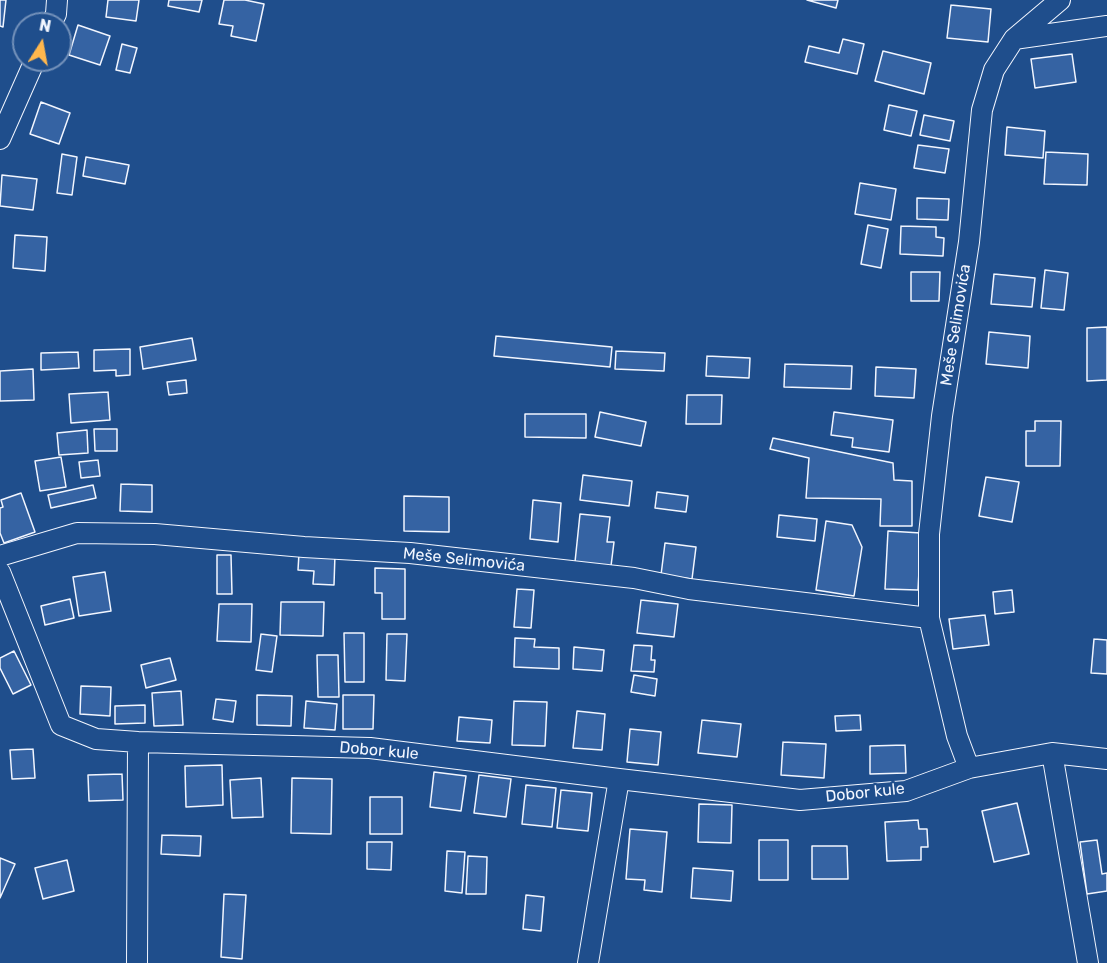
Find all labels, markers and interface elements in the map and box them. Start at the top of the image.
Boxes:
north arrow [12,12,72,72]
text: N [38,15,53,36]
street label: Meše Selimovića [937,263,975,387]
street label: Meše Selimovića [402,544,526,576]
street label: Dobor kule [338,738,420,764]
street label: Dobor kule [824,779,906,807]

